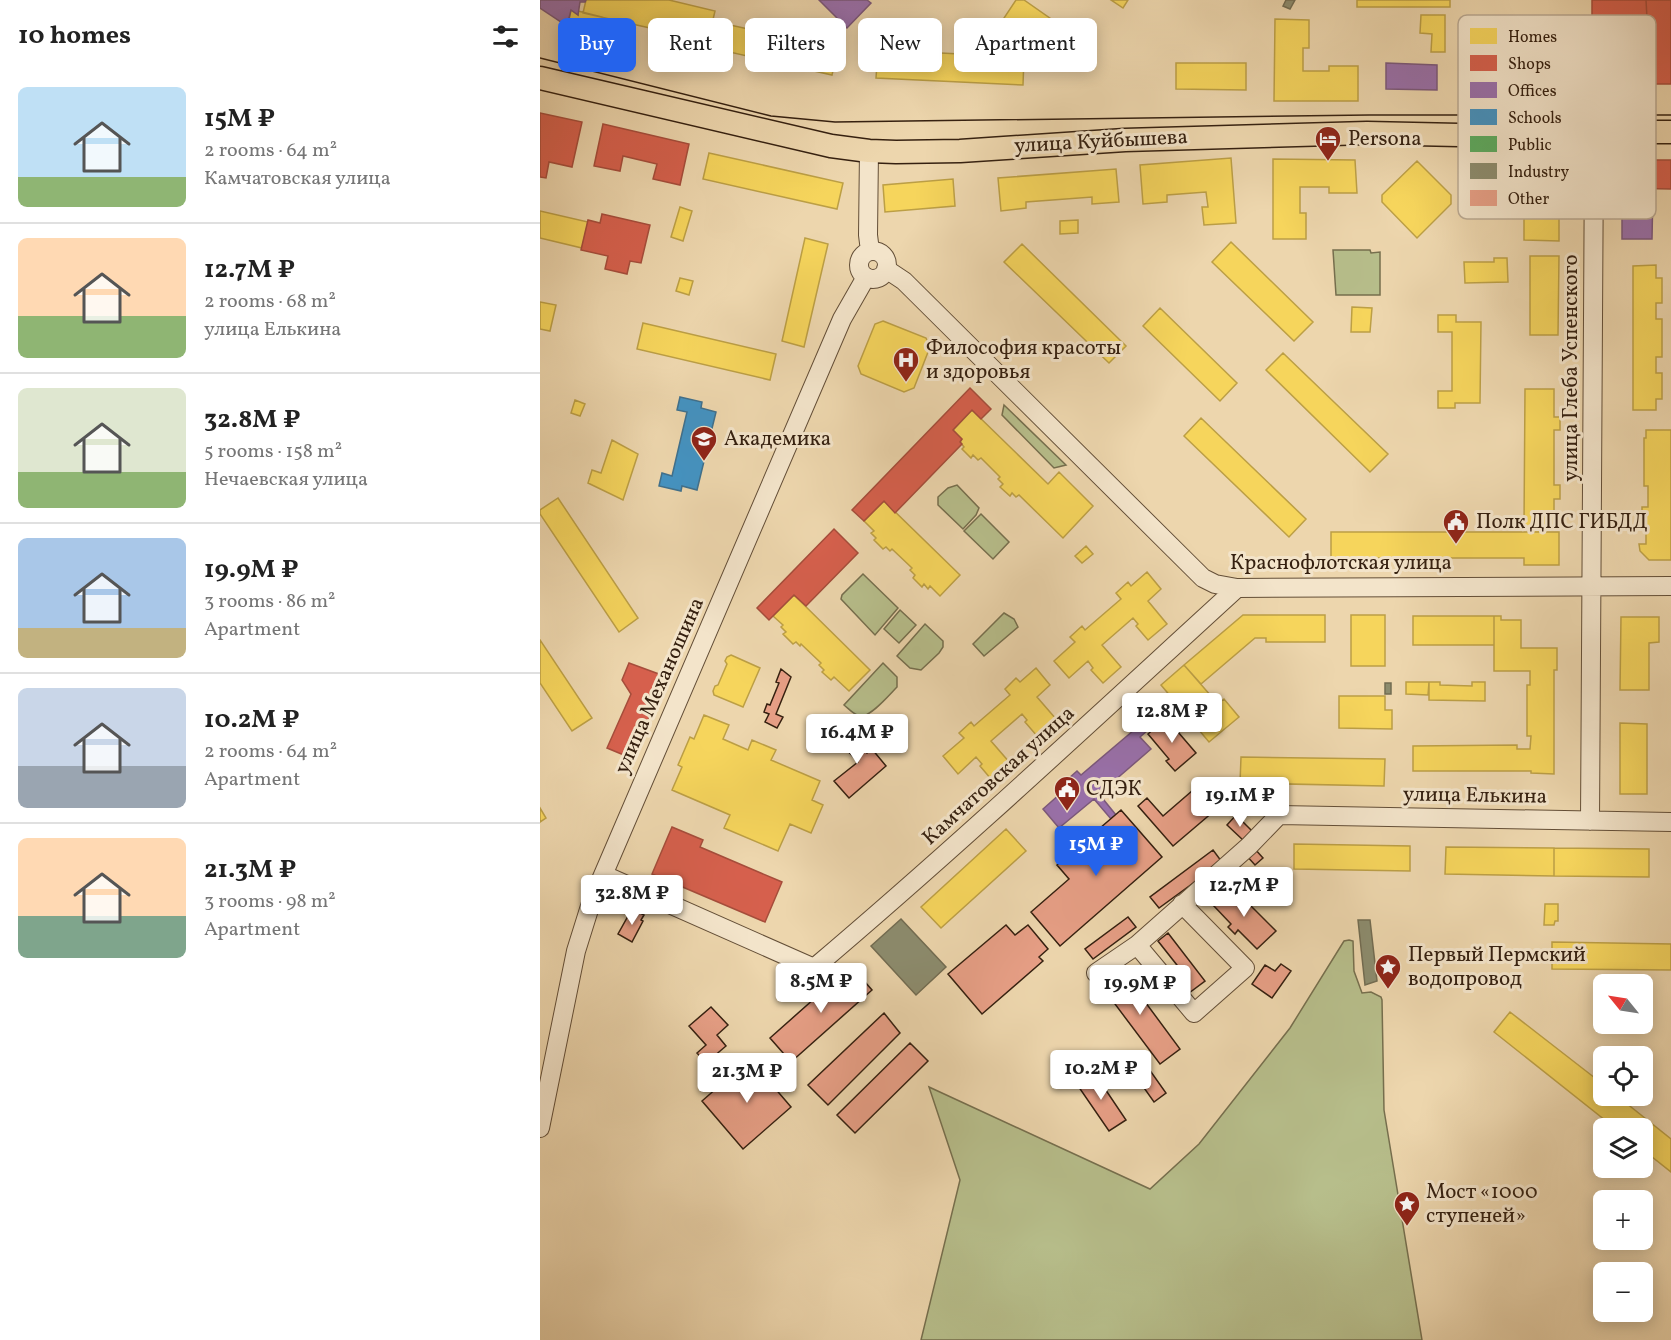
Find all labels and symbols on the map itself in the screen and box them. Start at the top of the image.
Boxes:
legend [1458,15,1656,219]
text: Homes [1508,27,1557,49]
text: Shops [1508,54,1551,76]
text: Offices [1508,81,1557,103]
text: Schools [1508,108,1562,130]
street label: улица Куйбышева [1013,123,1189,161]
hotel icon: Persona [1313,124,1343,162]
place label: Persona [1348,125,1422,154]
text: Public [1508,135,1552,157]
text: Industry [1508,162,1569,184]
text: Other [1508,189,1549,211]
street label: улица Глеба Успенского [1557,254,1586,482]
place label: Философия красоты и здоровья [926,334,1121,387]
hospital icon: Философия красоты и здоровья [891,345,921,383]
school or university icon: Академика [689,424,719,462]
place label: Академика [724,425,831,454]
public building icon: Полк ДПС ГИБДД [1441,507,1471,545]
place label: Полк ДПС ГИБДД [1476,508,1648,537]
street label: Краснофлотская улица [1230,549,1452,578]
street label: улица Механошина [608,593,712,779]
pin: 12.8M ₽ [1117,693,1227,744]
street label: Камчатовская улица [916,700,1082,852]
pin: 16.4M ₽ [802,714,912,765]
public building icon: СДЭК [1052,774,1082,812]
place label: СДЭК [1086,775,1142,804]
pin: 19.1M ₽ [1185,777,1295,828]
street label: улица Елькина [1403,780,1547,812]
pin: 15M ₽ [1054,826,1138,877]
pin: 12.7M ₽ [1189,867,1299,918]
pin: 32.8M ₽ [577,875,687,926]
place label: Первый Пермский водопровод [1408,941,1586,994]
place icon: Первый Пермский водопровод [1373,952,1403,990]
pin: 8.5M ₽ [772,963,870,1014]
pin: 19.9M ₽ [1085,965,1195,1016]
north arrow [1593,974,1653,1034]
pin: 10.2M ₽ [1046,1050,1156,1101]
pin: 21.3M ₽ [692,1053,802,1104]
place label: Мост «1000 ступеней» [1426,1178,1538,1231]
place icon: Мост «1000 ступеней» [1392,1189,1422,1227]

